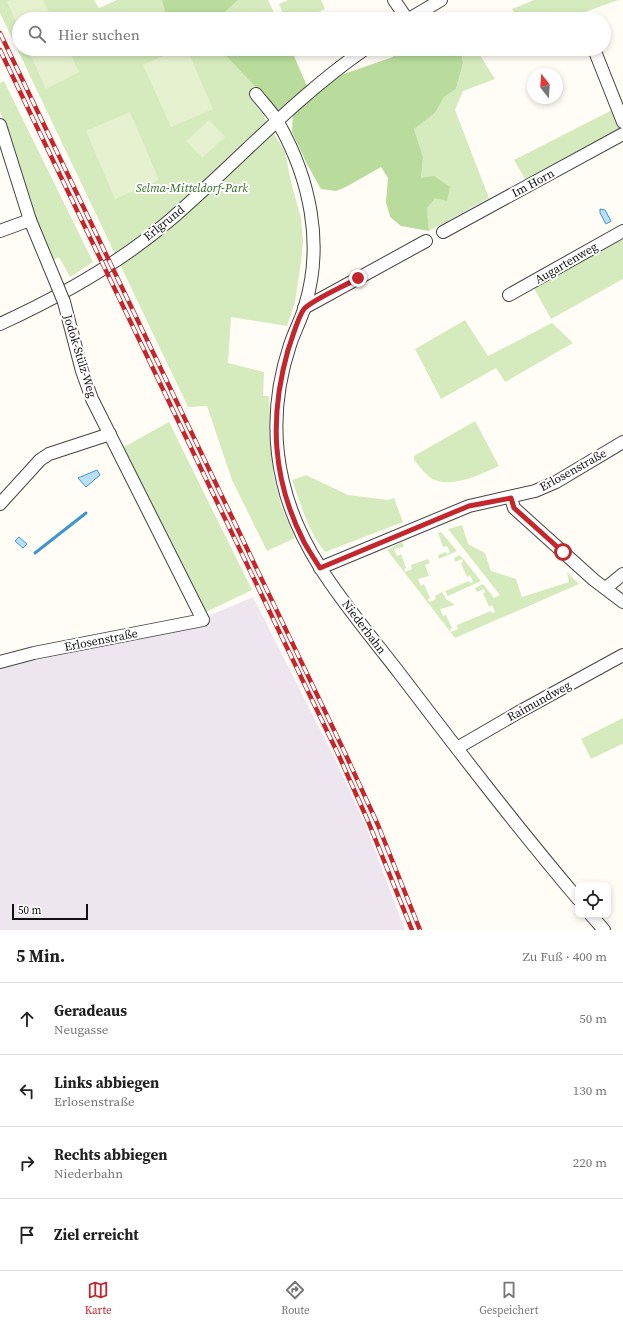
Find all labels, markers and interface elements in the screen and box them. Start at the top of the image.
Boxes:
search box [12,12,611,56]
icon: search [26,23,48,45]
text: Hier suchen [58,24,140,45]
north arrow [527,68,563,104]
street label: Im Horn [509,165,557,201]
park label: Selma-Mitteldorf-Park [136,180,248,196]
street label: Erlgrund [140,202,188,244]
street label: Augartenweg [532,239,600,287]
route end [349,269,367,287]
street label: Jodok-Stülz-Weg [59,312,100,400]
street label: Erlosenstraße [537,445,609,495]
route start [554,543,572,561]
street label: Niederbahn [338,597,390,657]
street label: Erlosenstraße [63,625,139,655]
street label: Raimundweg [504,677,574,725]
map controls [575,882,611,918]
button: locate [575,882,611,918]
scale bar [12,902,88,921]
text: 50 m [18,903,41,918]
text: 5 Min. [16,944,65,968]
text: Zu Fuß · 400 m [523,948,607,965]
text: Geradeaus [54,1000,127,1021]
icon: ahead [16,1008,38,1030]
text: 50 m [579,1010,607,1027]
text: Neugasse [54,1021,109,1038]
text: Links abbiegen [54,1072,159,1093]
icon: left [16,1080,38,1102]
text: 130 m [573,1082,607,1099]
text: Erlosenstraße [54,1093,135,1110]
text: Rechts abbiegen [54,1144,168,1165]
icon: right [16,1152,38,1174]
text: 220 m [573,1154,607,1171]
text: Niederbahn [54,1165,123,1182]
icon: arrive [16,1224,38,1246]
text: Ziel erreicht [54,1224,139,1245]
tab: Karte [85,1279,112,1318]
tab: Route [281,1279,310,1318]
tab: Gespeichert [479,1279,538,1318]

